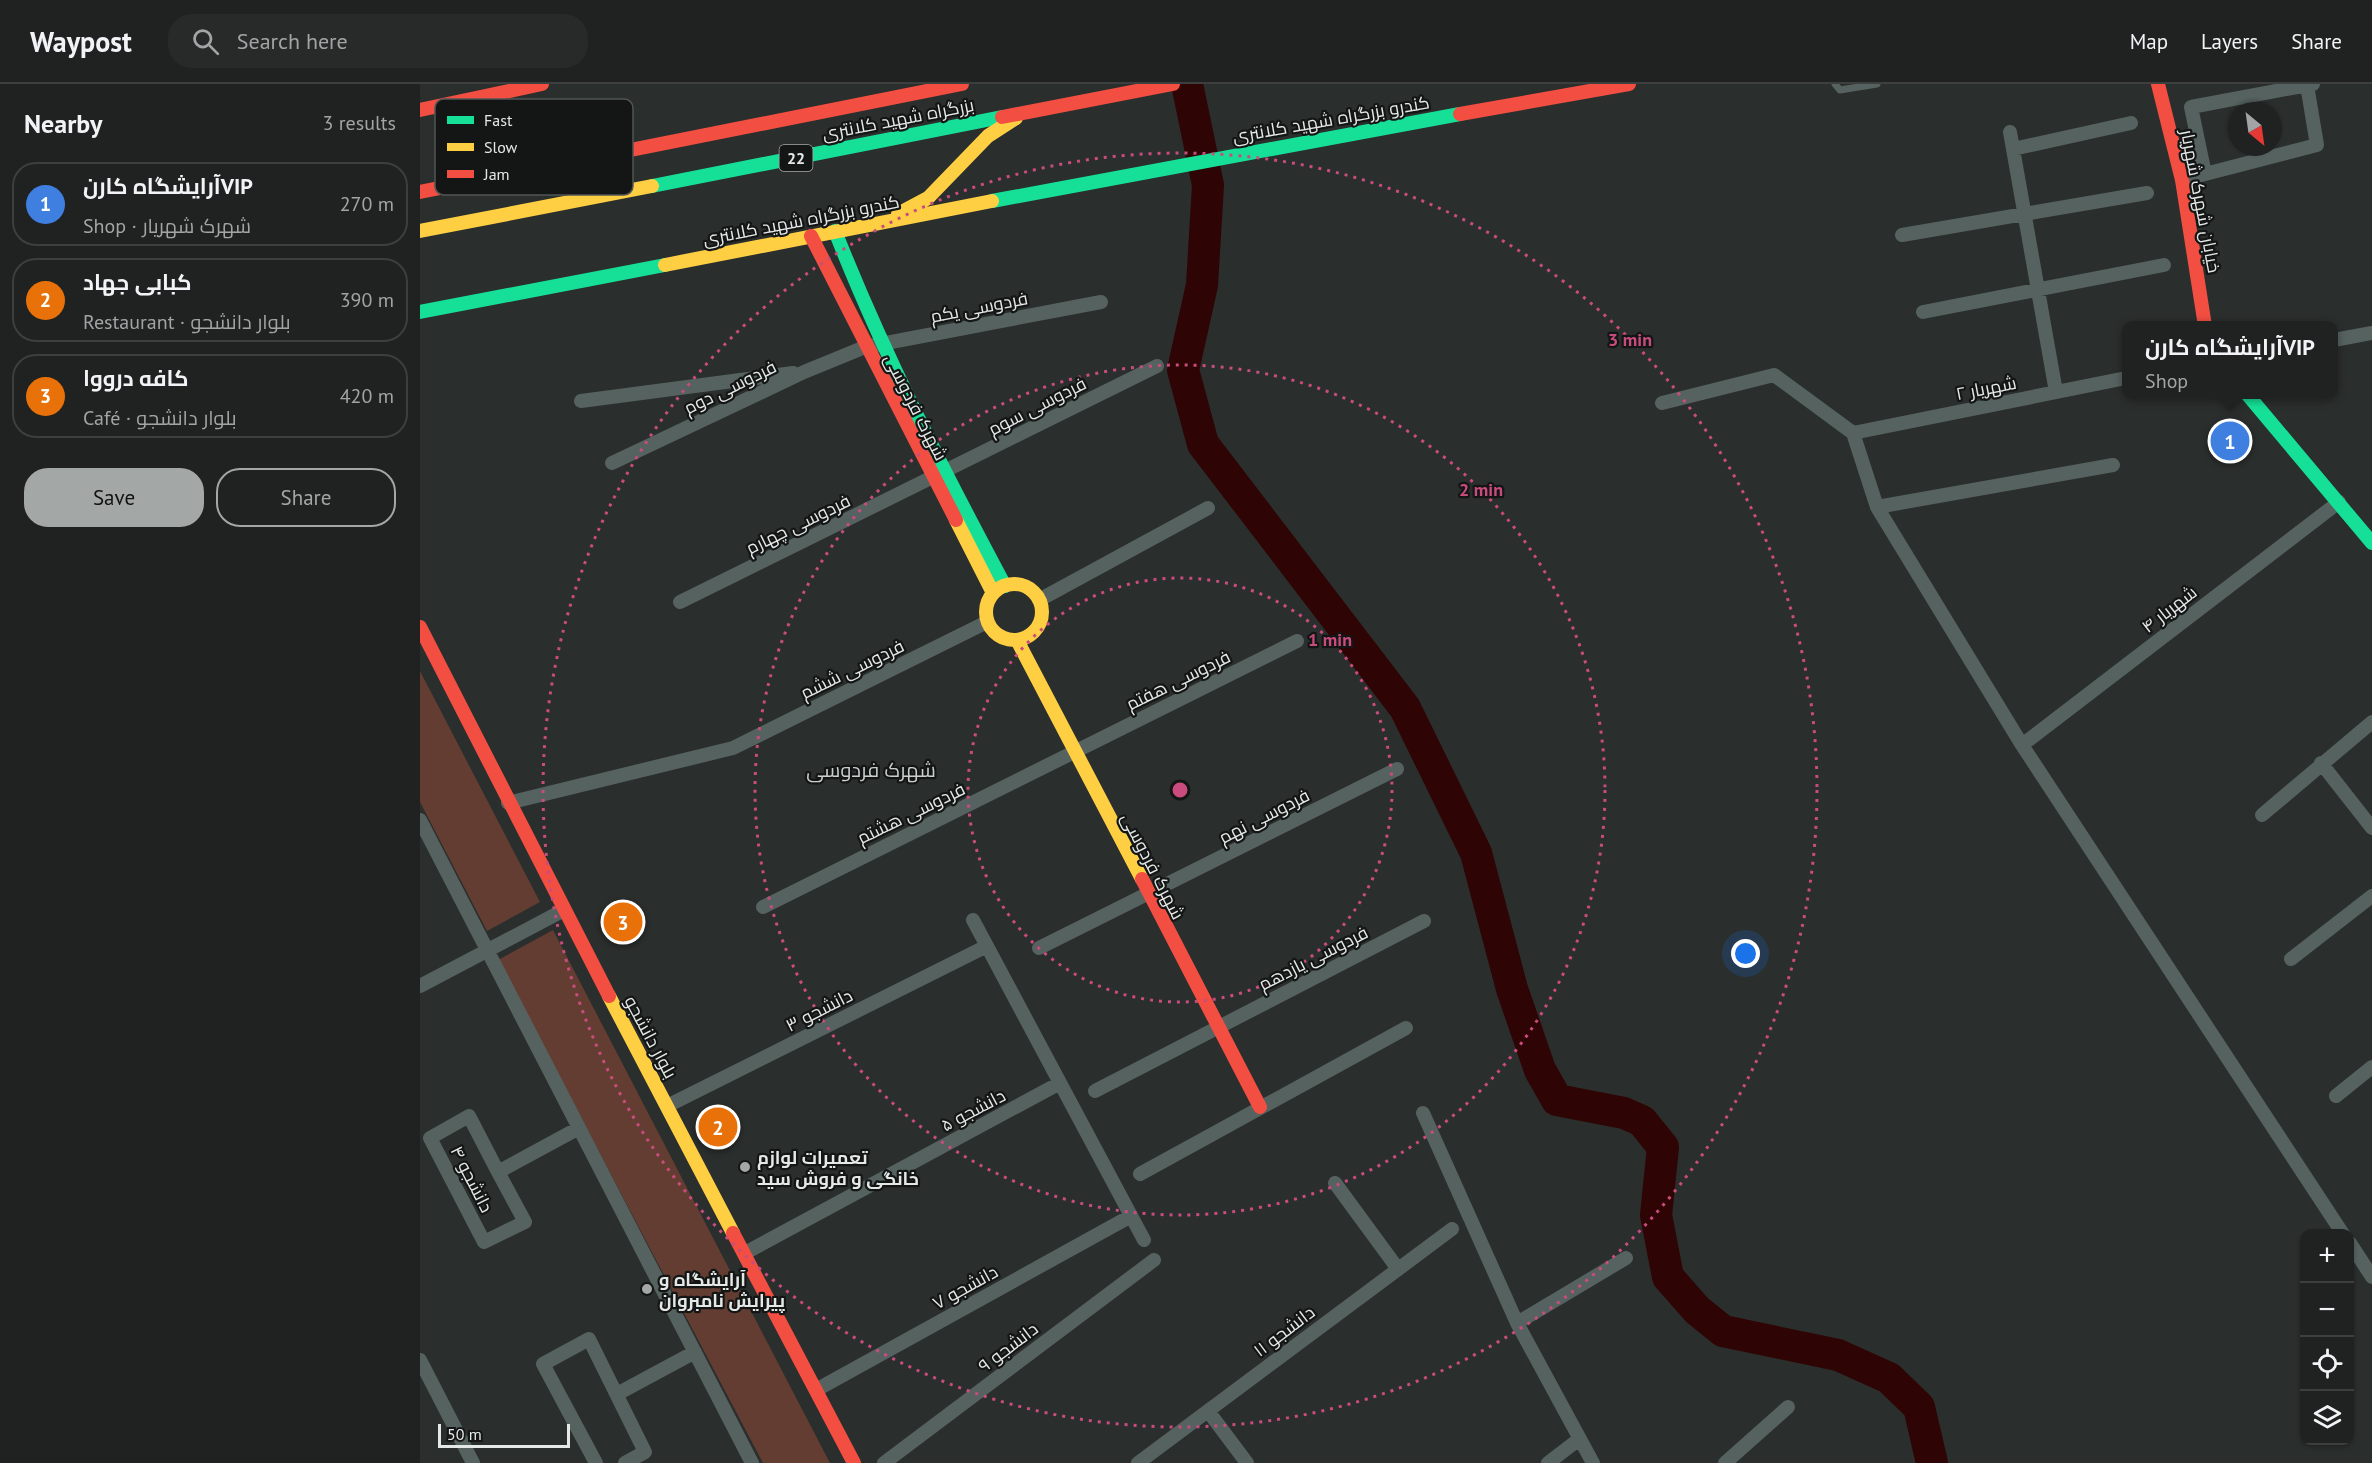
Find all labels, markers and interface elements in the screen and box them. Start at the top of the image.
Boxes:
search box [168,14,588,68]
text: Waypost [30,23,132,60]
icon: search [189,25,222,58]
text: Search here [237,27,348,55]
text: Map [2130,28,2168,55]
text: Layers [2201,28,2258,55]
text: Share [2291,28,2342,55]
street label: کندرو بزرگراه شهید کلانتری [1231,90,1431,148]
street label: بزرگراه شهید کلانتری [820,93,976,145]
legend [435,99,633,195]
north arrow [2228,102,2282,156]
text: Nearby [24,107,102,140]
text: 3 results [323,110,396,136]
text: Fast [484,110,513,130]
street label: خیابان شهرک شهریار [2176,126,2226,275]
text: Slow [484,137,518,157]
road number: 22 [780,145,812,171]
text: Jam [483,164,510,184]
text: آرایشگاه کارنVIP [83,172,253,200]
street label: کندرو بزرگراه شهید کلانتری [701,190,901,250]
text: 1 [40,191,51,217]
text: 270 m [340,191,394,217]
text: Shop · شهرک شهریار [83,213,251,239]
text: کبابی جهاد [83,268,192,296]
street label: فردوسی یکم [928,286,1030,329]
text: 2 [40,287,51,313]
text: 390 m [340,287,394,313]
text: Restaurant · بلوار دانشجو [83,309,291,335]
popup [2122,321,2338,399]
text: 3 min [1608,328,1652,351]
text: آرایشگاه کارنVIP [2145,333,2315,361]
street label: شهرک فردوسی [879,350,953,464]
street label: فردوسی دوم [680,355,781,420]
text: کافه درووا [83,364,189,392]
text: Shop [2145,368,2188,394]
street label: فردوسی سوم [984,371,1090,441]
street label: ۲ شهریار [1954,371,2018,405]
text: 3 [40,383,51,409]
text: 420 m [340,383,394,409]
text: Café · بلوار دانشجو [83,405,237,431]
pin: 1 [2210,418,2250,464]
button: Save [24,468,204,527]
button: Share [216,468,396,527]
text: 2 min [1459,478,1503,501]
street label: فردوسی چهارم [742,489,855,560]
street label: شهریار ۴ [2137,580,2201,638]
text: 1 min [1308,628,1352,651]
street label: فردوسی ششم [796,634,908,705]
street label: فردوسی هفتم [1122,645,1234,716]
district label: شهرک فردوسی [806,757,936,783]
street label: فردوسی هشتم [853,777,969,850]
centre of rings [1170,780,1190,800]
street label: فردوسی نهم [1215,783,1314,850]
street label: شهرک فردوسی [1116,809,1190,923]
pin: 3 [604,900,642,944]
street label: فردوسی یازدهم [1254,920,1372,996]
your location [1731,939,1760,968]
street label: دانشجو ۳ [782,983,856,1037]
street label: بلوار دانشجو [620,992,682,1082]
street label: دانشجو ۵ [937,1083,1009,1137]
pin: 2 [698,1104,738,1150]
street label: ۴ دانشجو [445,1142,499,1216]
place label: تعمیرات لوازم خانگی و فروش سید [757,1146,919,1190]
marker: تعمیرات لوازم خانگی و فروش سید [738,1160,752,1174]
map controls [2300,1229,2354,1445]
button: + [2300,1229,2354,1283]
street label: دانشجو ۷ [928,1260,1002,1314]
place label: آرایشگاه و پیرایش نامبروان [659,1268,786,1313]
marker: آرایشگاه و پیرایش نامبروان [640,1282,654,1296]
button: − [2300,1283,2354,1337]
street label: دانشجو ۱۱ [1249,1300,1319,1362]
street label: دانشجو ۹ [973,1317,1043,1377]
button: locate [2300,1337,2354,1391]
button: layers [2300,1391,2354,1445]
scale bar [438,1421,570,1448]
text: 50 m [447,1424,482,1444]

